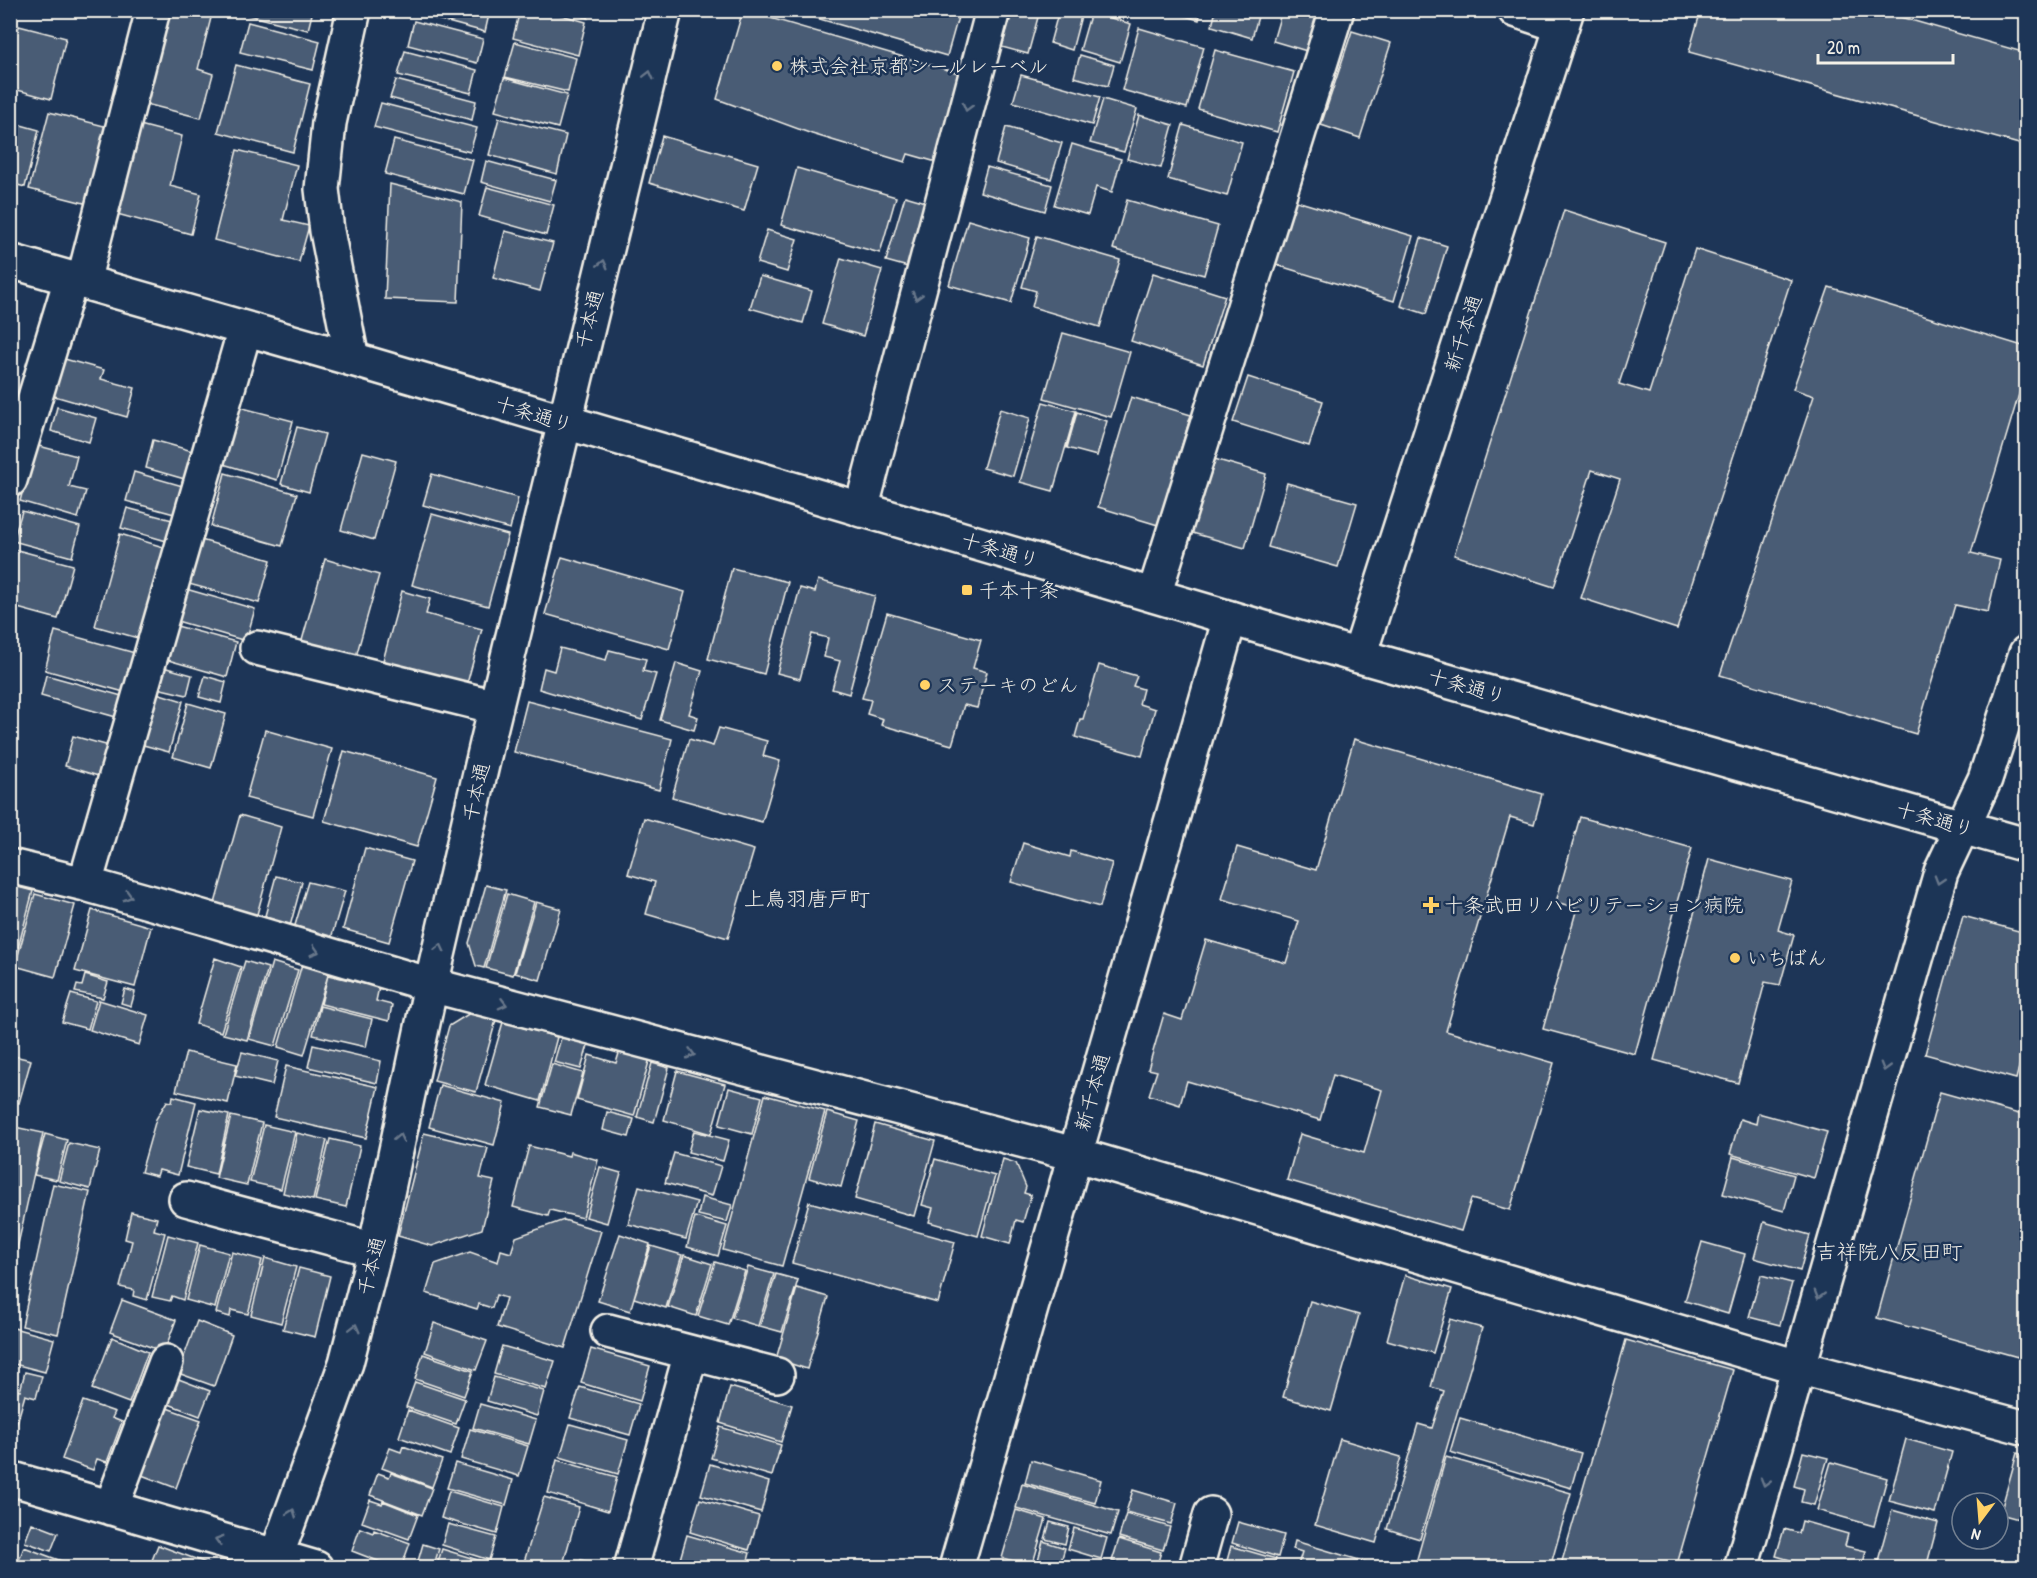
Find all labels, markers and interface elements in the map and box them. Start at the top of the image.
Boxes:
scale bar [1818,27,1953,65]
text: 20 m [1827,35,1860,60]
place label: 株式会社京都シールレーベル [789,52,1049,79]
marker: 株式会社京都シールレーベル [770,59,784,73]
one-way arrow [642,70,655,80]
one-way arrow [961,102,974,112]
one-way arrow [595,259,608,269]
street label: 千本通 [568,287,609,351]
one-way arrow [911,291,924,301]
street label: 新千本通 [1437,291,1488,375]
street label: 十条通り [492,389,576,438]
street label: 十条通り [958,526,1042,574]
place label: 千本十条 [979,576,1059,603]
marker: 千本十条 [960,583,974,597]
street label: 十条通り [1425,662,1509,710]
place label: ステーキのどん [937,671,1079,698]
marker: ステーキのどん [918,678,932,692]
street label: 千本通 [456,760,495,824]
street label: 十条通り [1893,795,1977,843]
one-way arrow [1934,874,1946,885]
district label: 上鳥羽唐戸町 [744,884,870,913]
one-way arrow [122,889,133,901]
place label: 十条武田リハビリテーション病院 [1444,891,1744,918]
marker: 十条武田リハビリテーション病院 [1422,896,1440,914]
one-way arrow [433,943,446,953]
one-way arrow [309,944,320,956]
place label: いちばん [1747,944,1827,971]
marker: いちばん [1728,951,1742,965]
one-way arrow [497,997,508,1009]
one-way arrow [686,1046,696,1059]
street label: 新千本通 [1068,1050,1116,1134]
one-way arrow [1880,1061,1892,1072]
one-way arrow [392,1134,405,1144]
street label: 千本通 [350,1234,391,1298]
district label: 吉祥院八反田町 [1816,1237,1963,1266]
one-way arrow [1814,1289,1826,1300]
one-way arrow [348,1323,360,1334]
one-way arrow [1760,1476,1772,1487]
north arrow [1950,1491,2010,1551]
one-way arrow [285,1508,298,1519]
text: N [1968,1524,1983,1547]
one-way arrow [214,1534,224,1547]

